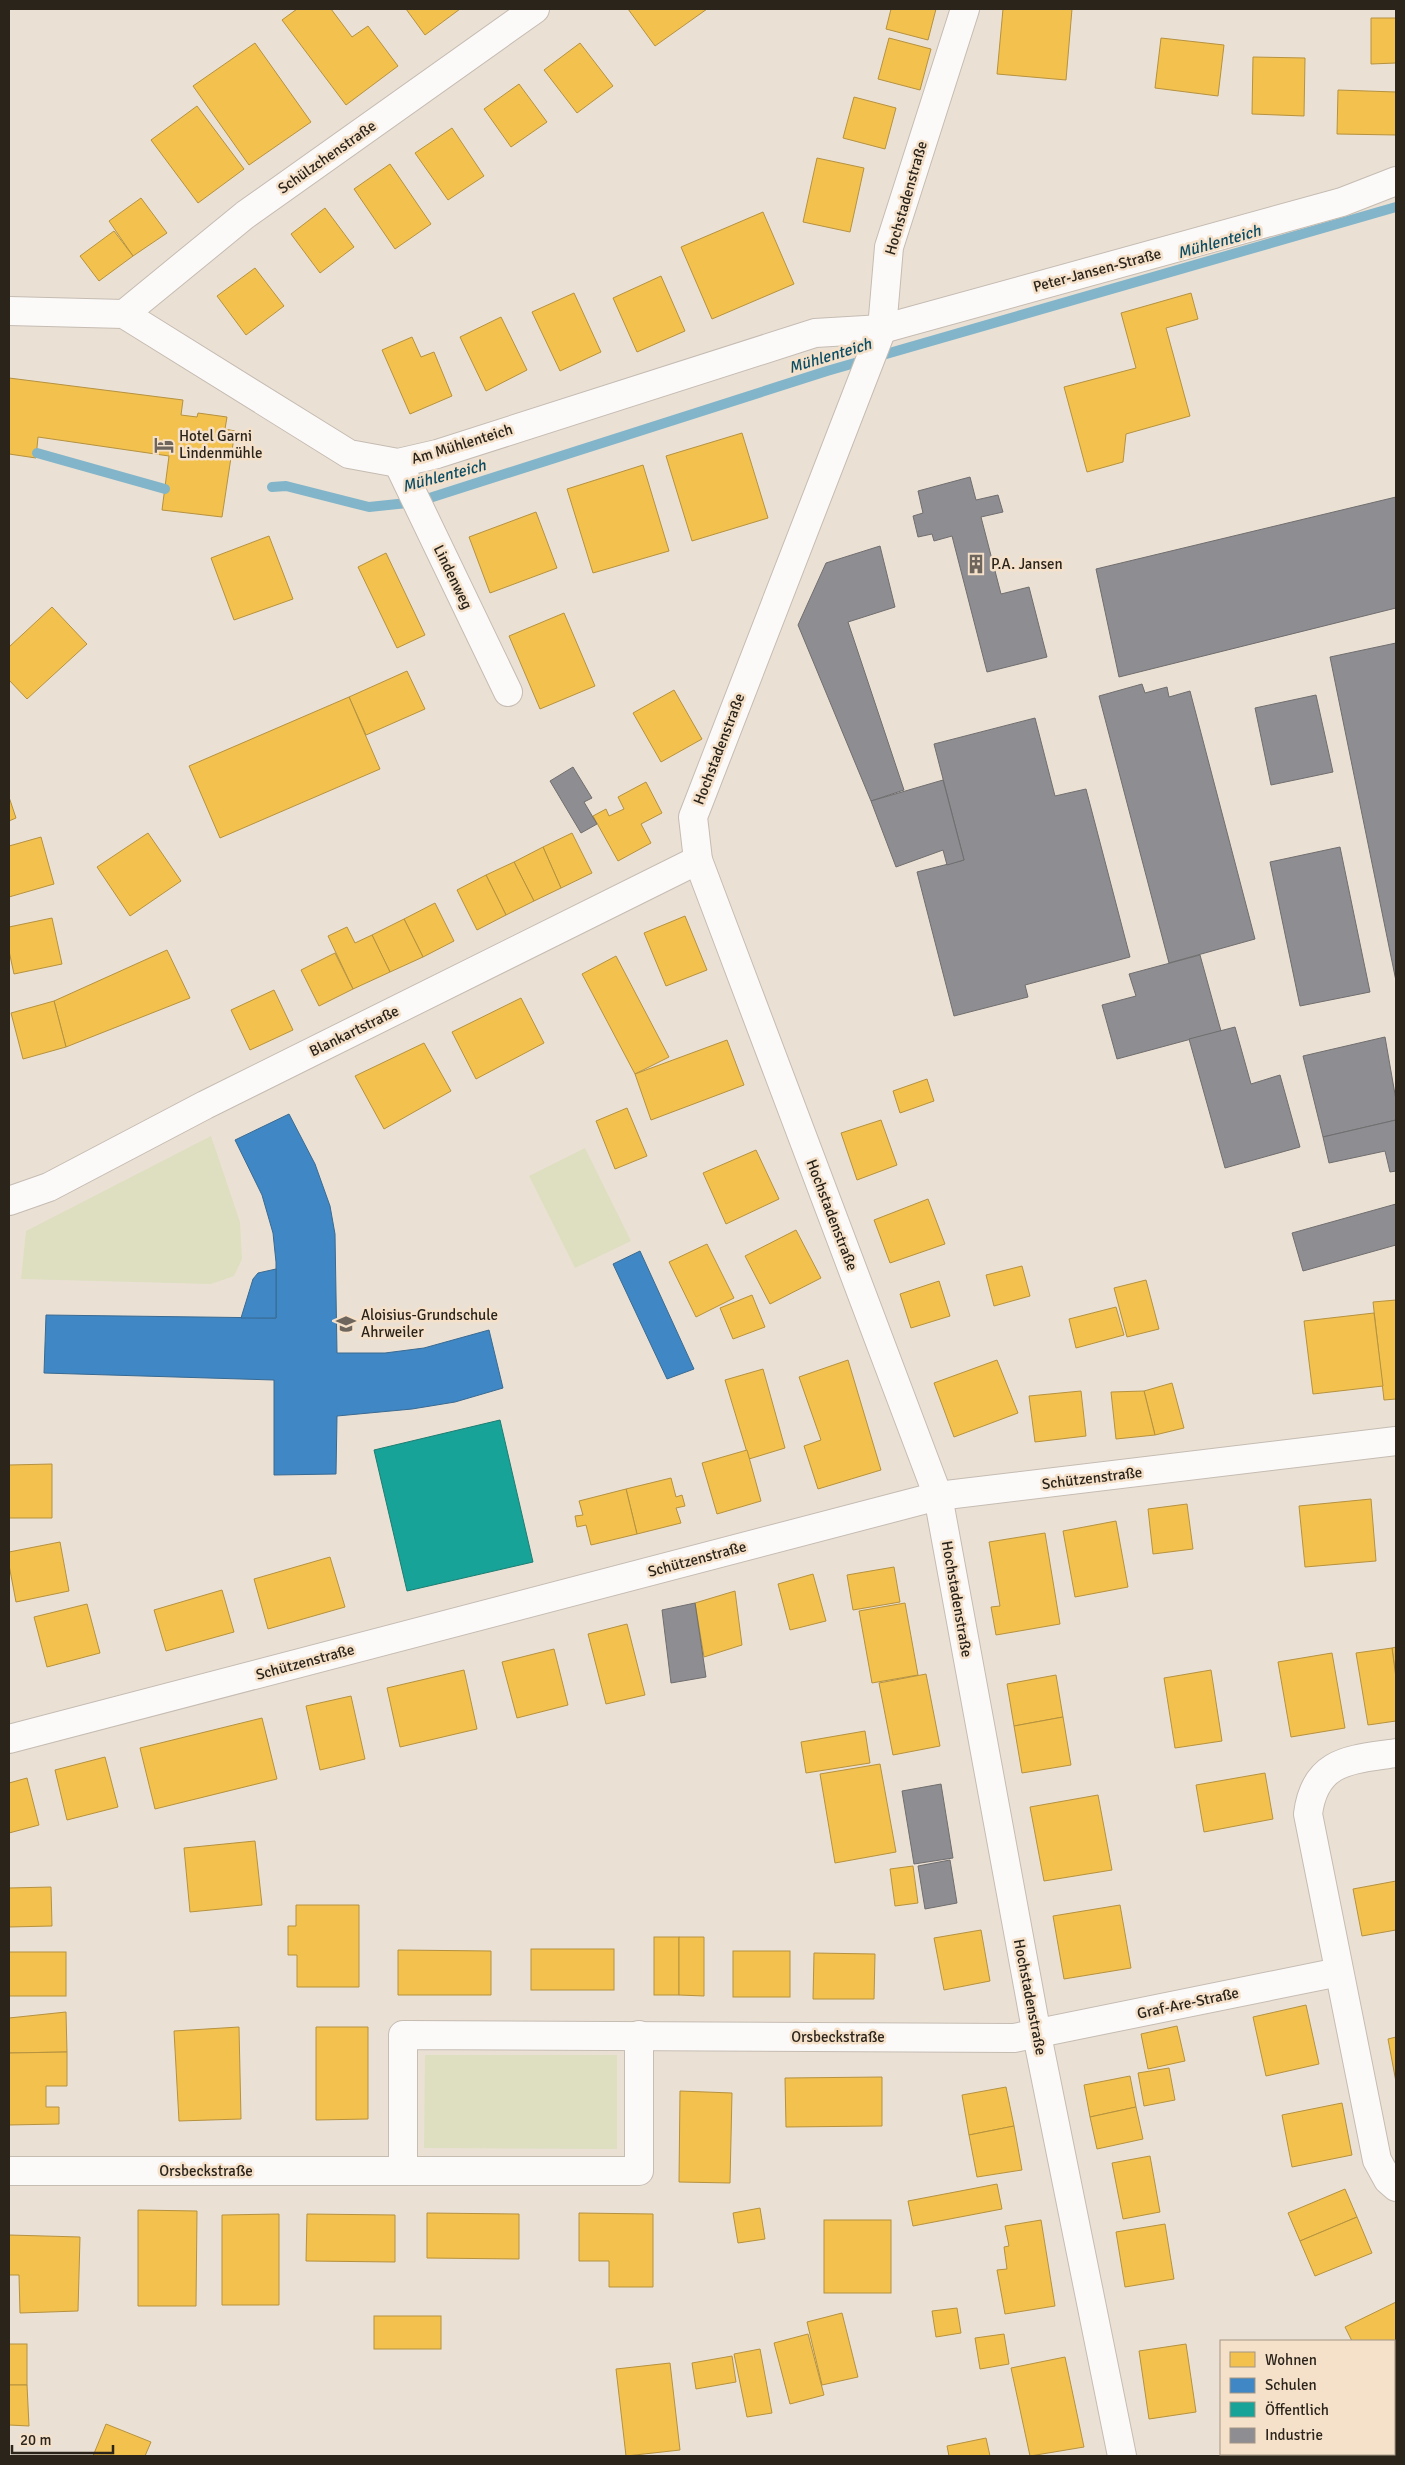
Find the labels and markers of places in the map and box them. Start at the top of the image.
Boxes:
place label: Hotel Garni Lindenmühle [179,427,263,462]
hotel icon: Hotel Garni Lindenmühle [153,434,175,456]
building icon: P.A. Jansen [965,553,987,575]
place label: P.A. Jansen [991,555,1063,573]
place label: Aloisius-Grundschule Ahrweiler [361,1306,498,1341]
school or university icon: Aloisius-Grundschule Ahrweiler [335,1313,357,1335]

